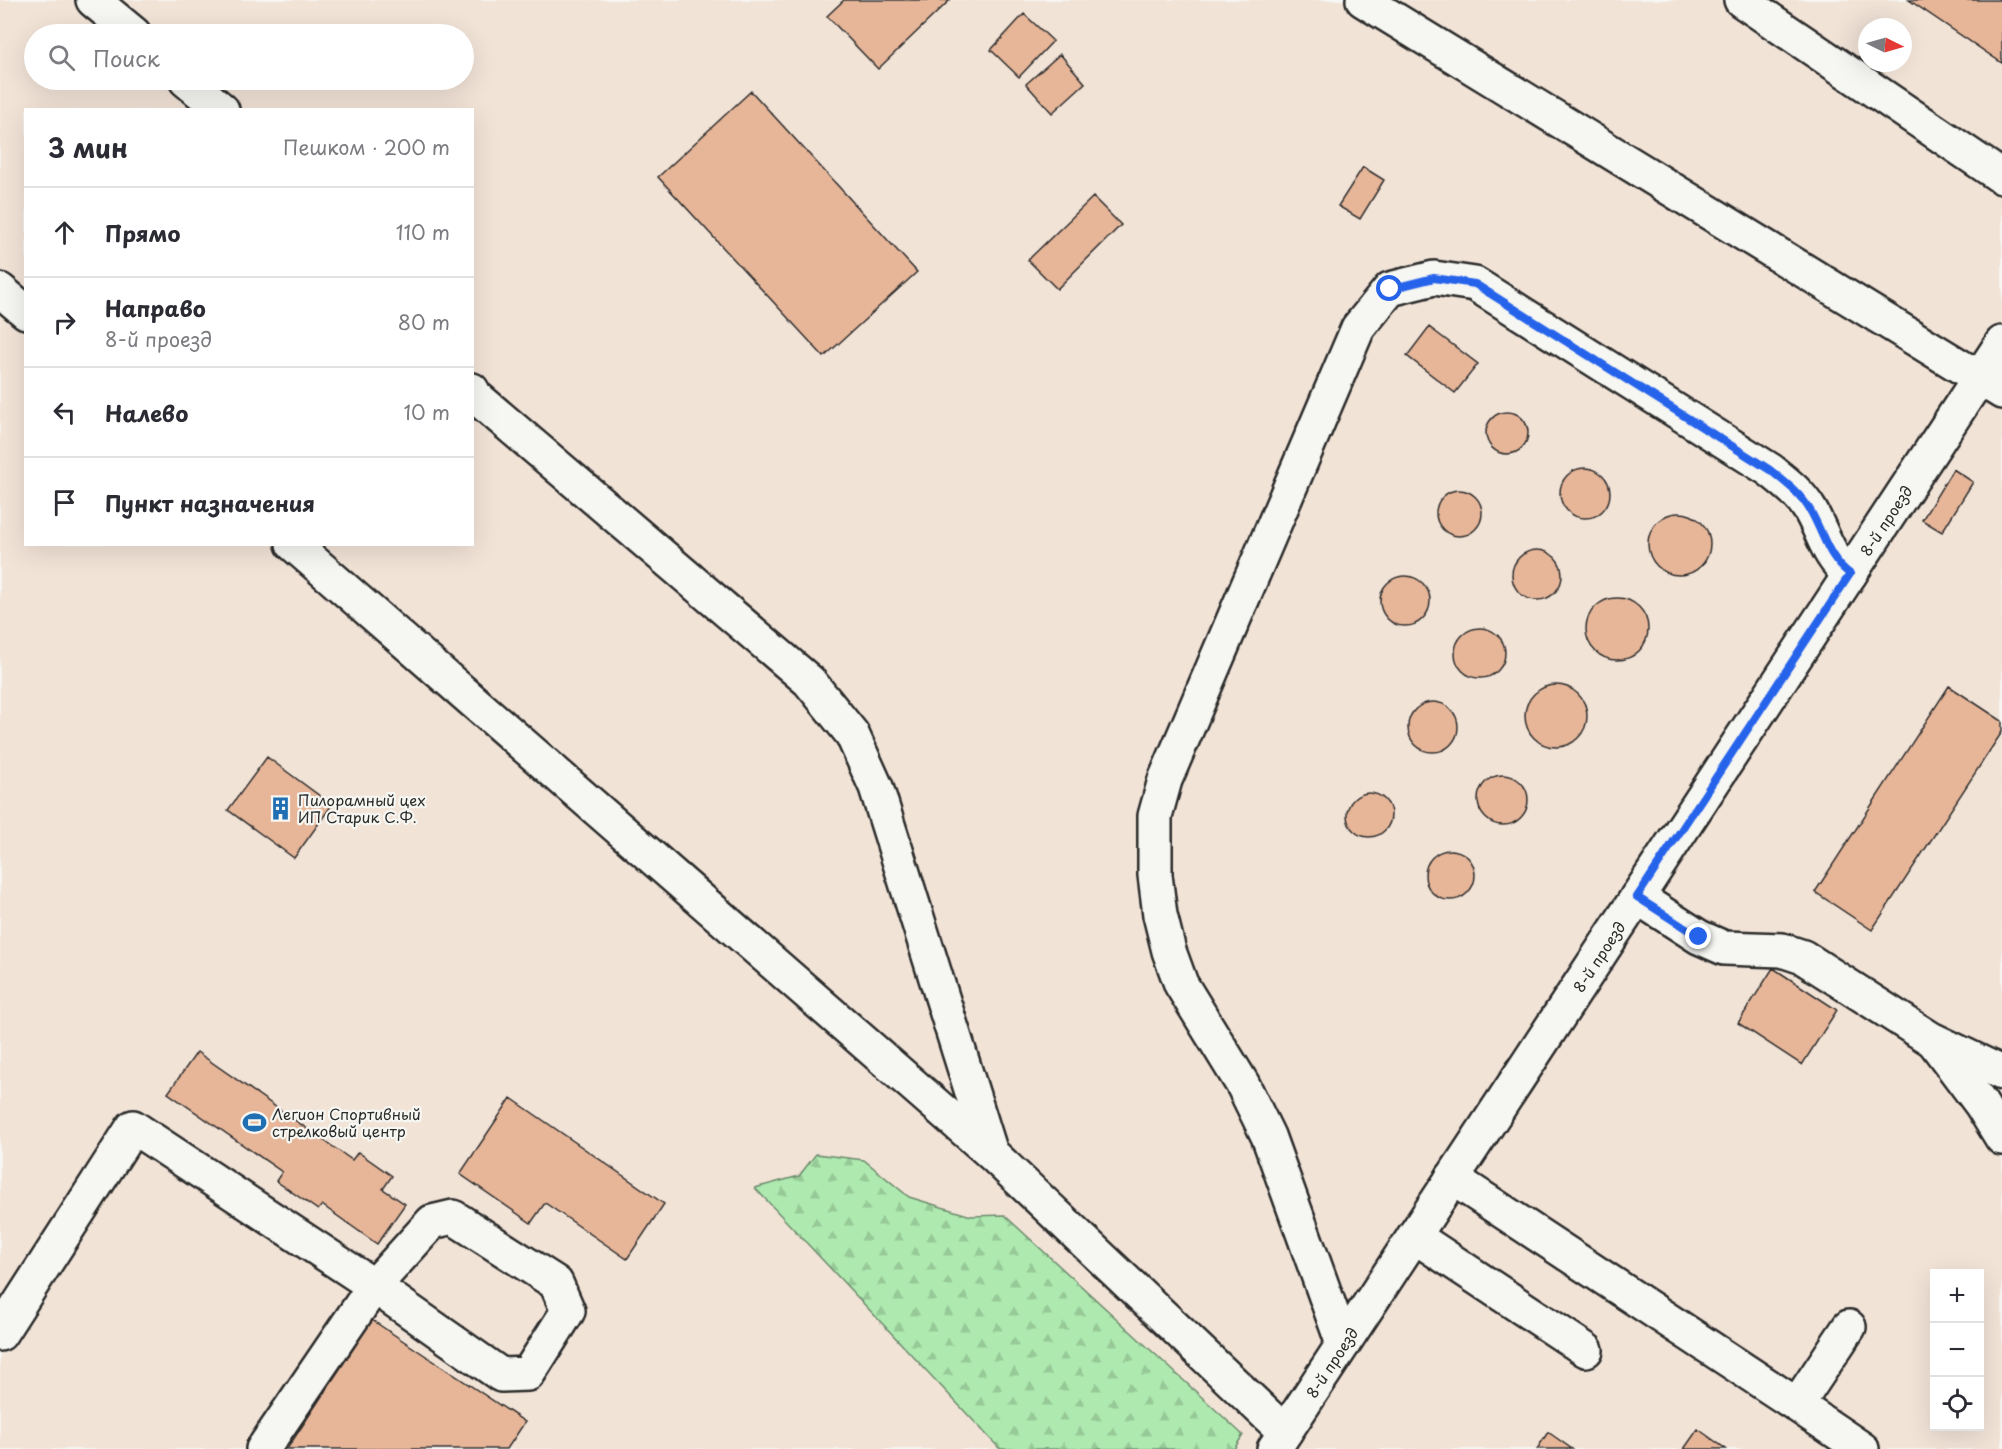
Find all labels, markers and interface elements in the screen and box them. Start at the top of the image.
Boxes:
north arrow [1858,18,1912,72]
search box [24,24,474,90]
icon: search [45,41,78,74]
text: Поиск [93,41,160,74]
text: 3 мин [48,128,128,167]
text: Пешком · 200 m [283,132,450,162]
icon: ahead [48,216,81,249]
text: Прямо [105,216,180,249]
text: 110 m [396,217,450,247]
route start [1376,275,1402,301]
text: Направо [105,291,206,324]
icon: right [48,306,81,339]
text: 80 m [398,307,450,337]
text: 8-й проезд [105,324,212,354]
icon: left [48,396,81,429]
text: Налево [105,396,188,429]
text: 10 m [403,397,450,427]
street label: 8-й проезд [1854,480,1917,560]
icon: arrive [48,486,81,519]
text: Пункт назначения [105,486,315,519]
place label: Пилорамный цех ИП Старик С.Ф. [298,788,425,828]
building icon: Пилорамный цех ИП Старик С.Ф. [267,795,293,821]
street label: 8-й проезд [1567,916,1630,996]
route end [1685,923,1711,949]
place label: Легион Спортивный стрелковый центр [272,1102,421,1142]
sports icon: Легион Спортивный стрелковый центр [241,1109,267,1135]
map controls [1930,1269,1984,1431]
button: + [1930,1269,1984,1323]
street label: 8-й проезд [1299,1322,1363,1402]
button: − [1930,1323,1984,1377]
button: locate [1930,1377,1984,1431]

